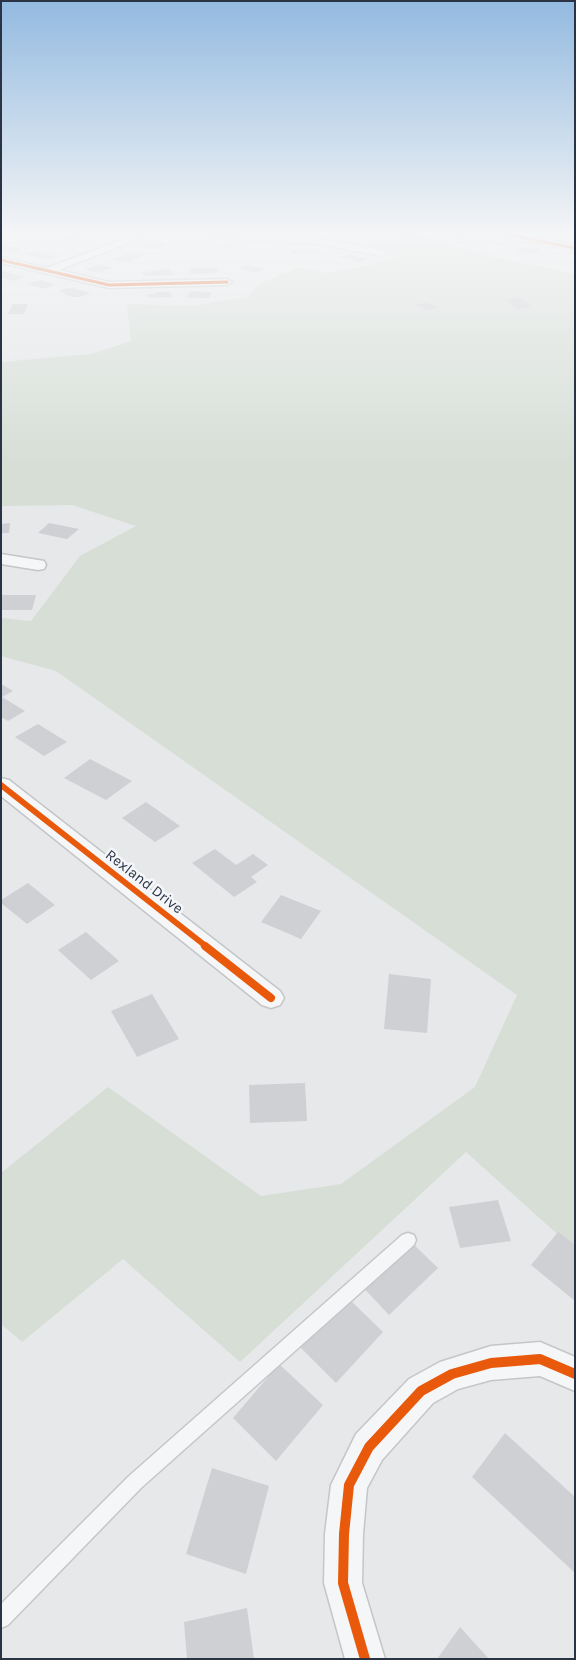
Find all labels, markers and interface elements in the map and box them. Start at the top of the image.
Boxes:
street label: Rexland Drive [102,846,186,918]

